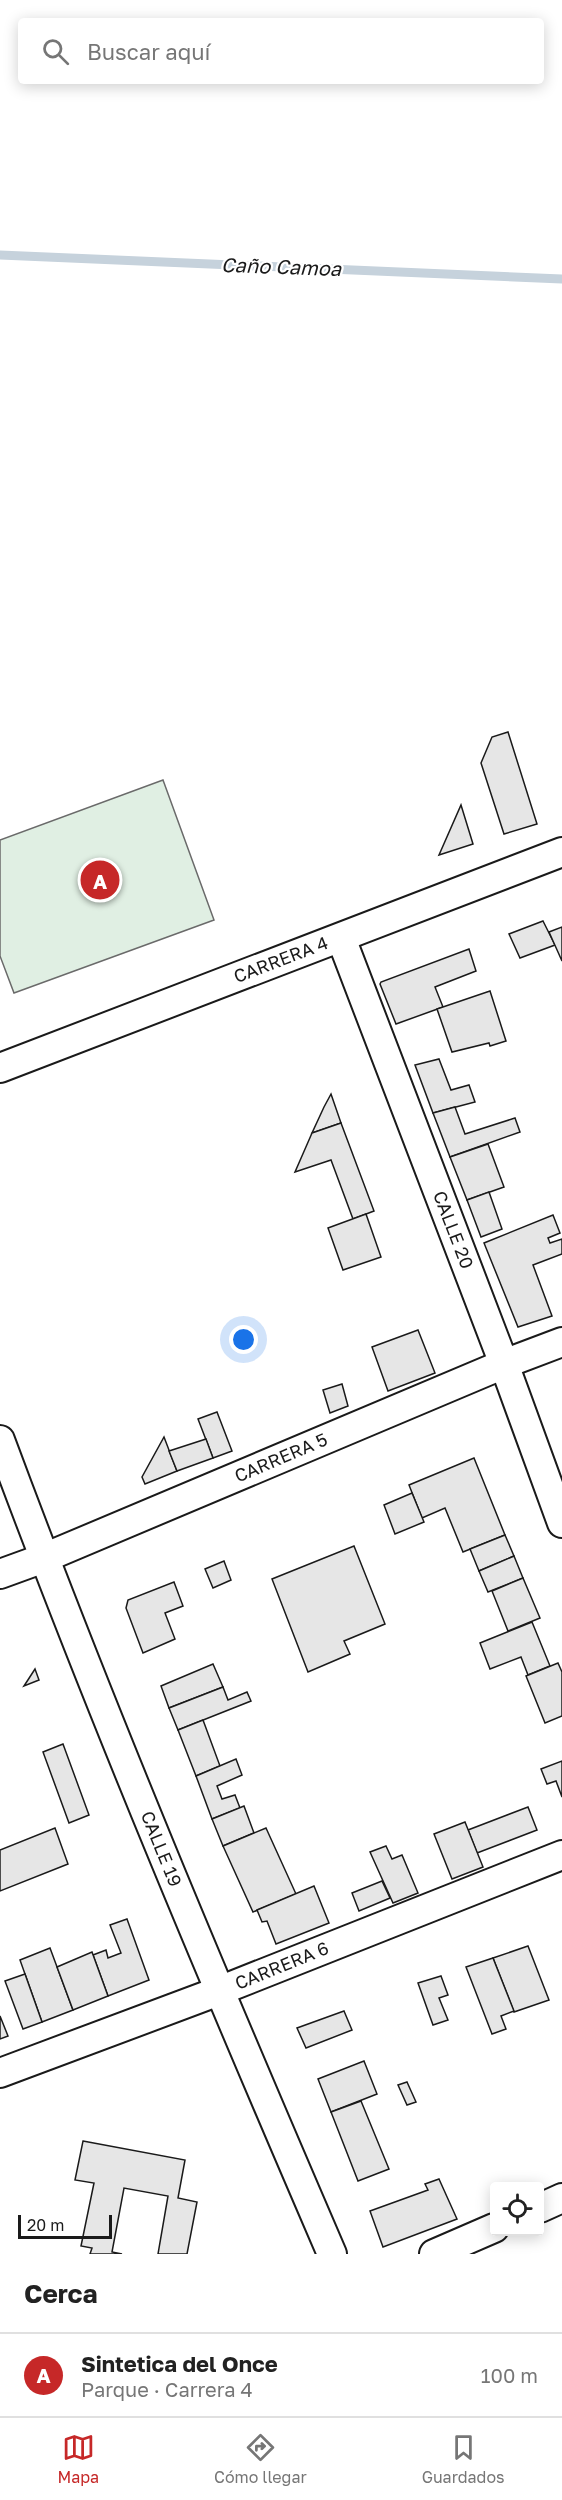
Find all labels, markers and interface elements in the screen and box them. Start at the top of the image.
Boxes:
search box [18,18,544,84]
icon: search [39,35,72,68]
text: Buscar aquí [87,38,210,65]
water label: Caño Camoa [221,252,342,280]
pin: A [80,858,120,902]
street label: CARRERA 4 [230,931,331,987]
street label: CALLE 20 [429,1188,479,1272]
your location [229,1325,258,1354]
street label: CARRERA 5 [231,1428,330,1486]
street label: CALLE 19 [137,1808,187,1890]
street label: CARRERA 6 [232,1936,332,1994]
map controls [490,2182,544,2236]
button: locate [490,2182,544,2236]
scale bar [18,2212,112,2240]
text: 20 m [27,2215,64,2235]
text: Cerca [24,2278,98,2309]
text: Sintetica del Once [81,2350,278,2377]
text: A [36,2363,51,2387]
text: 100 m [481,2363,538,2387]
text: Parque · Carrera 4 [81,2377,253,2401]
tab: Mapa [57,2431,99,2487]
tab: Cómo llegar [214,2431,307,2487]
tab: Guardados [422,2431,505,2487]

